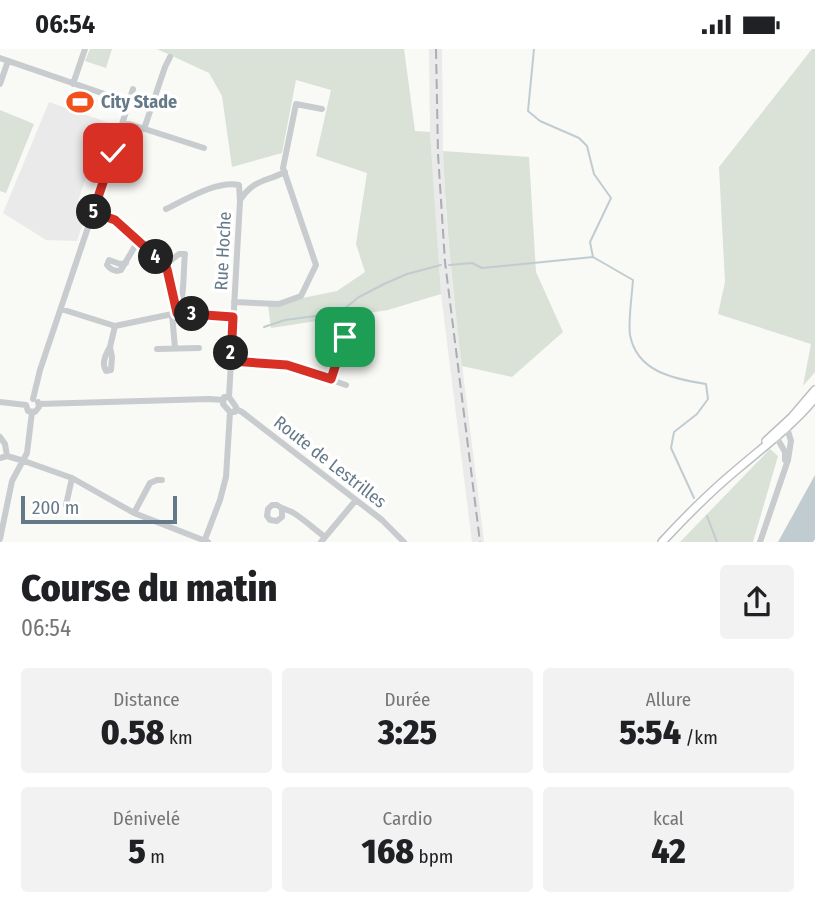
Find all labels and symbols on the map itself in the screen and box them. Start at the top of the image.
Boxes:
sports icon: City Stade [65,87,95,117]
place label: City Stade [101,91,177,113]
pin [83,123,143,183]
pin: 5 [76,195,112,229]
street label: Rue Hoche [210,211,236,291]
pin: 4 [138,239,174,275]
pin: 3 [174,296,210,331]
pin [315,307,375,367]
pin: 2 [214,335,248,371]
street label: Route de Lestrilles [269,411,391,513]
scale bar [21,493,177,525]

